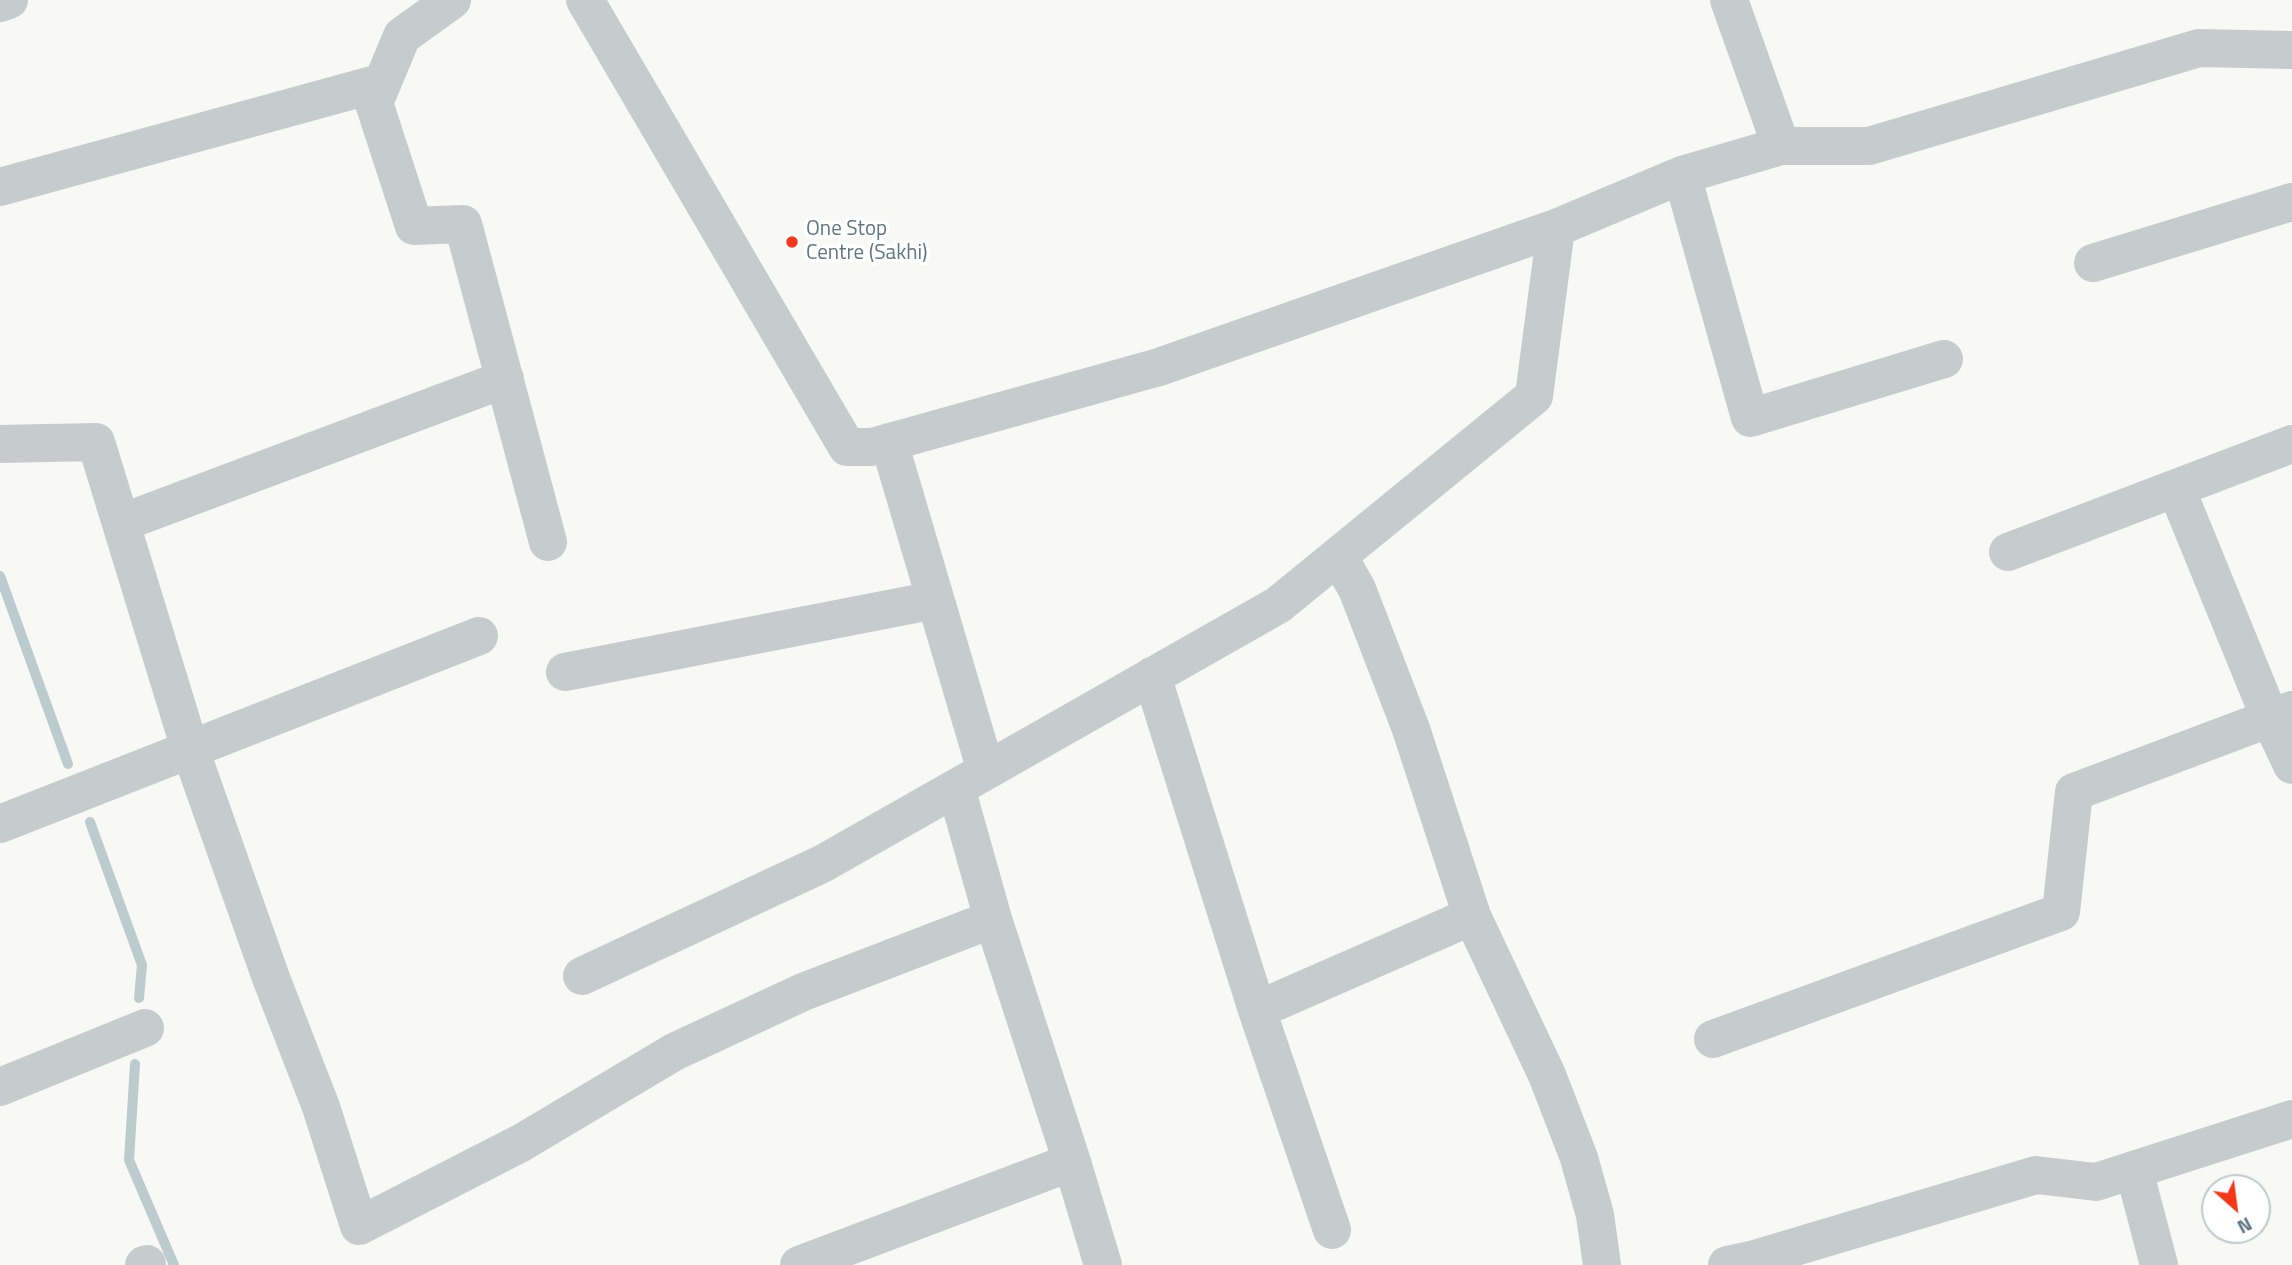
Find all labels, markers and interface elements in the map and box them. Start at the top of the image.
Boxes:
place label: One Stop Centre (Sakhi) [806,217,928,267]
marker: One Stop Centre (Sakhi) [784,234,800,250]
north arrow [2201,1174,2271,1244]
text: N [2233,1210,2258,1242]

